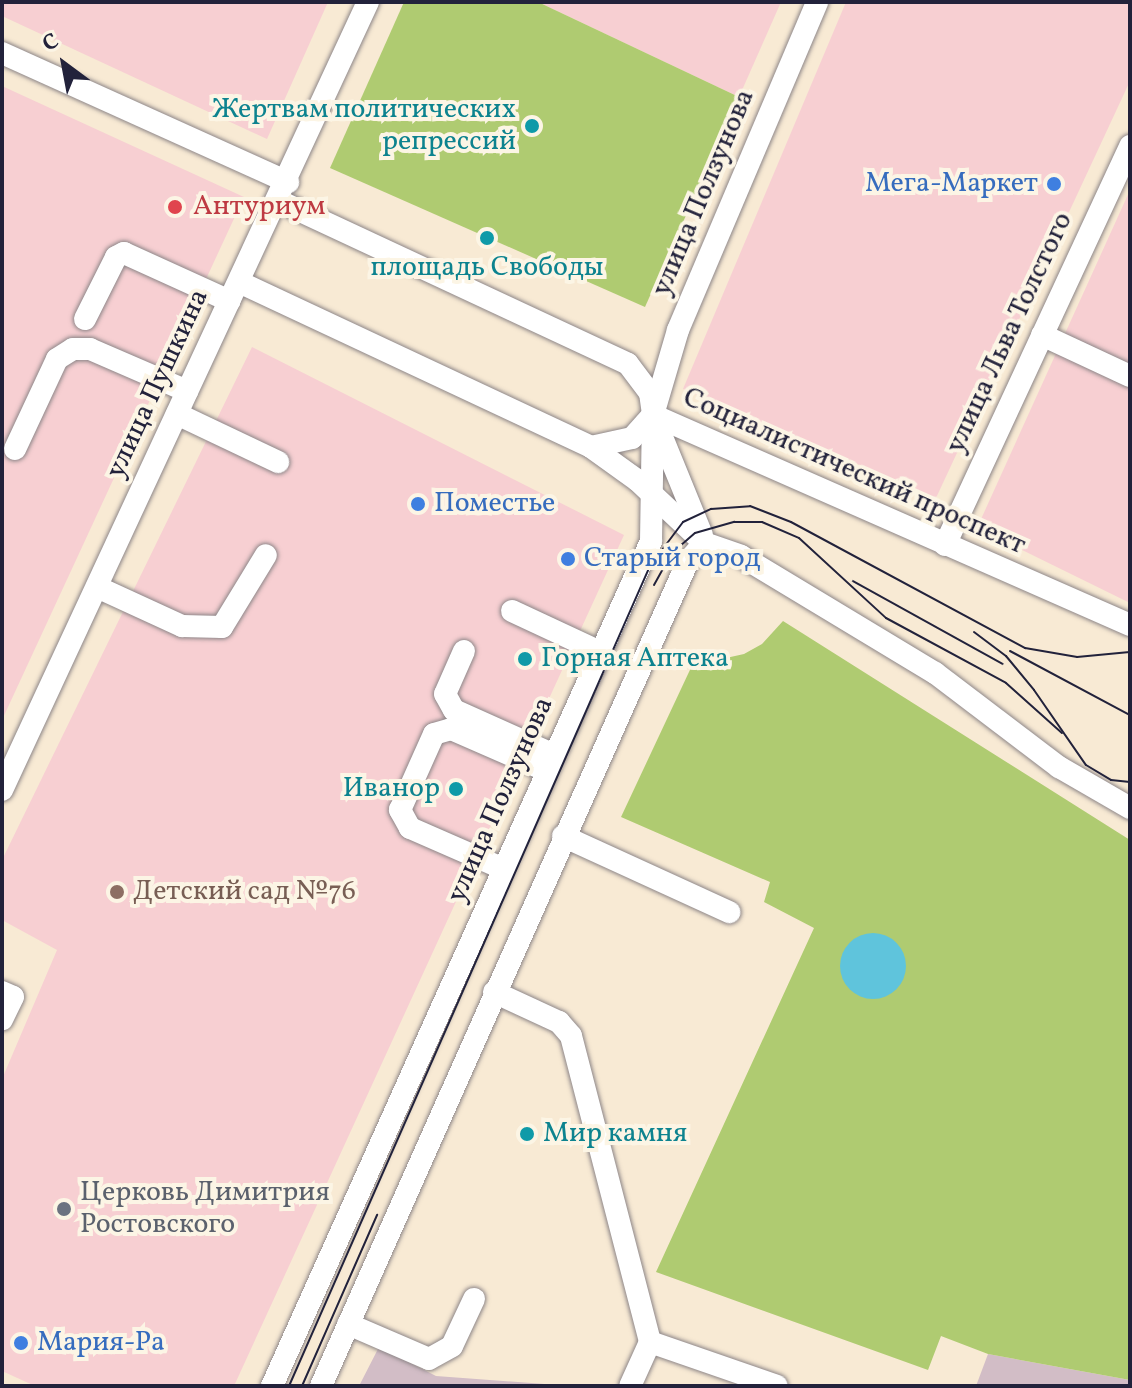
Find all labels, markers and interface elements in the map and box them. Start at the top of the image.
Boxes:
north arrow [24,24,104,104]
text: С [37,26,65,60]
street label: улица Ползунова [645,85,763,301]
place label: Жертвам политических репрессий [212,93,516,159]
marker: Жертвам политических репрессий [523,117,541,135]
place label: Мега-Маркет [865,167,1038,201]
marker: Мега-Маркет [1045,175,1063,193]
place label: Антуриум [193,190,325,224]
marker: Антуриум [164,196,186,218]
street label: улица Льва Толстого [939,207,1081,459]
marker: площадь Свободы [478,229,496,247]
place label: площадь Свободы [370,251,604,285]
street label: улица Пушкина [99,284,217,484]
street label: Социалистический проспект [678,381,1030,563]
place label: Поместье [434,487,555,521]
marker: Поместье [409,495,427,513]
place label: Старый город [584,542,761,576]
marker: Старый город [559,550,577,568]
place label: Горная Аптека [541,642,729,676]
marker: Горная Аптека [516,650,534,668]
street label: улица Ползунова [441,692,561,908]
place label: Иванор [343,772,440,806]
marker: Иванор [447,780,465,798]
place label: Детский сад №76 [133,875,356,909]
marker: Детский сад №76 [108,883,126,901]
place label: Мир камня [543,1117,687,1151]
marker: Мир камня [518,1125,536,1143]
place label: Церковь Димитрия Ростовского [80,1176,330,1242]
marker: Церковь Димитрия Ростовского [55,1200,73,1218]
place label: Мария-Ра [37,1326,165,1360]
marker: Мария-Ра [12,1334,30,1352]

